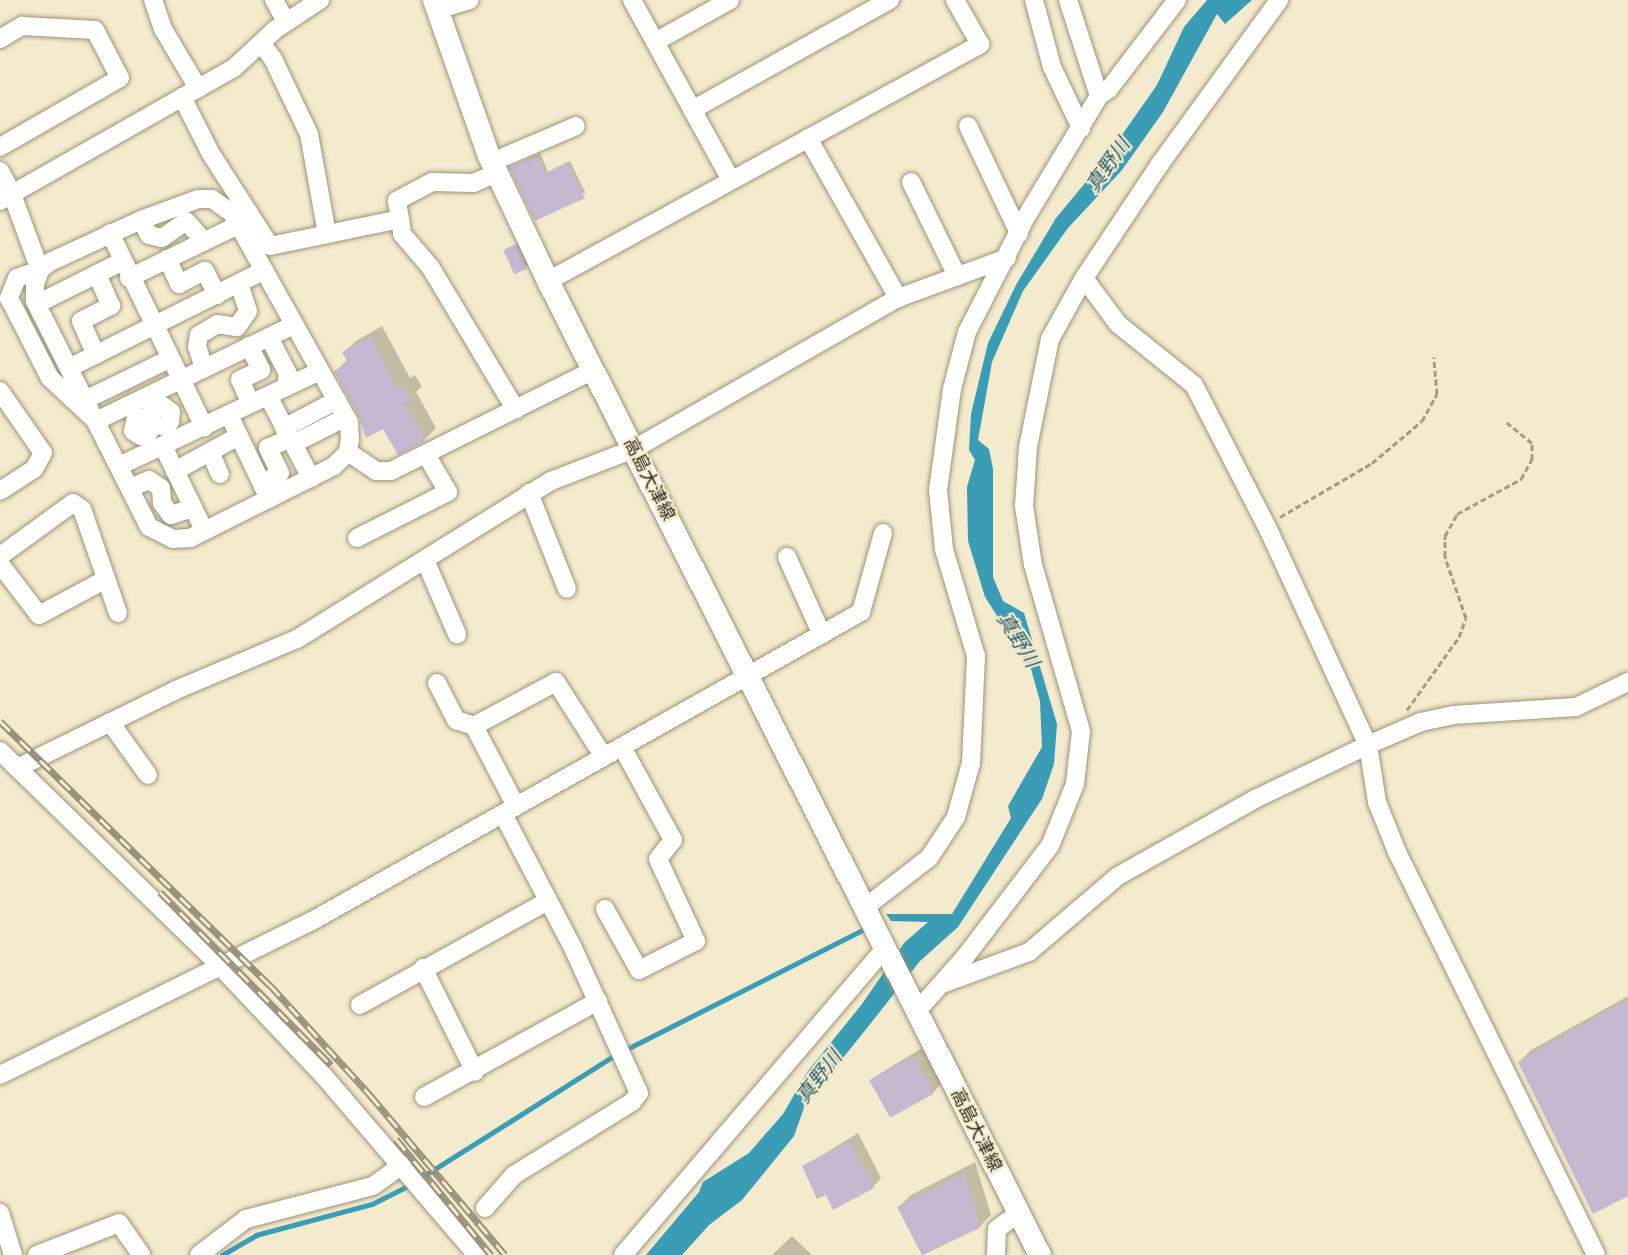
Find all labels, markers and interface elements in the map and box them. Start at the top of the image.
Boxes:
water label: 真野川 [1081,134,1135,196]
street label: 高島大津線 [619,434,679,524]
water label: 真野川 [992,608,1044,672]
water label: 真野川 [791,1046,847,1108]
street label: 高島大津線 [946,1085,1006,1175]

